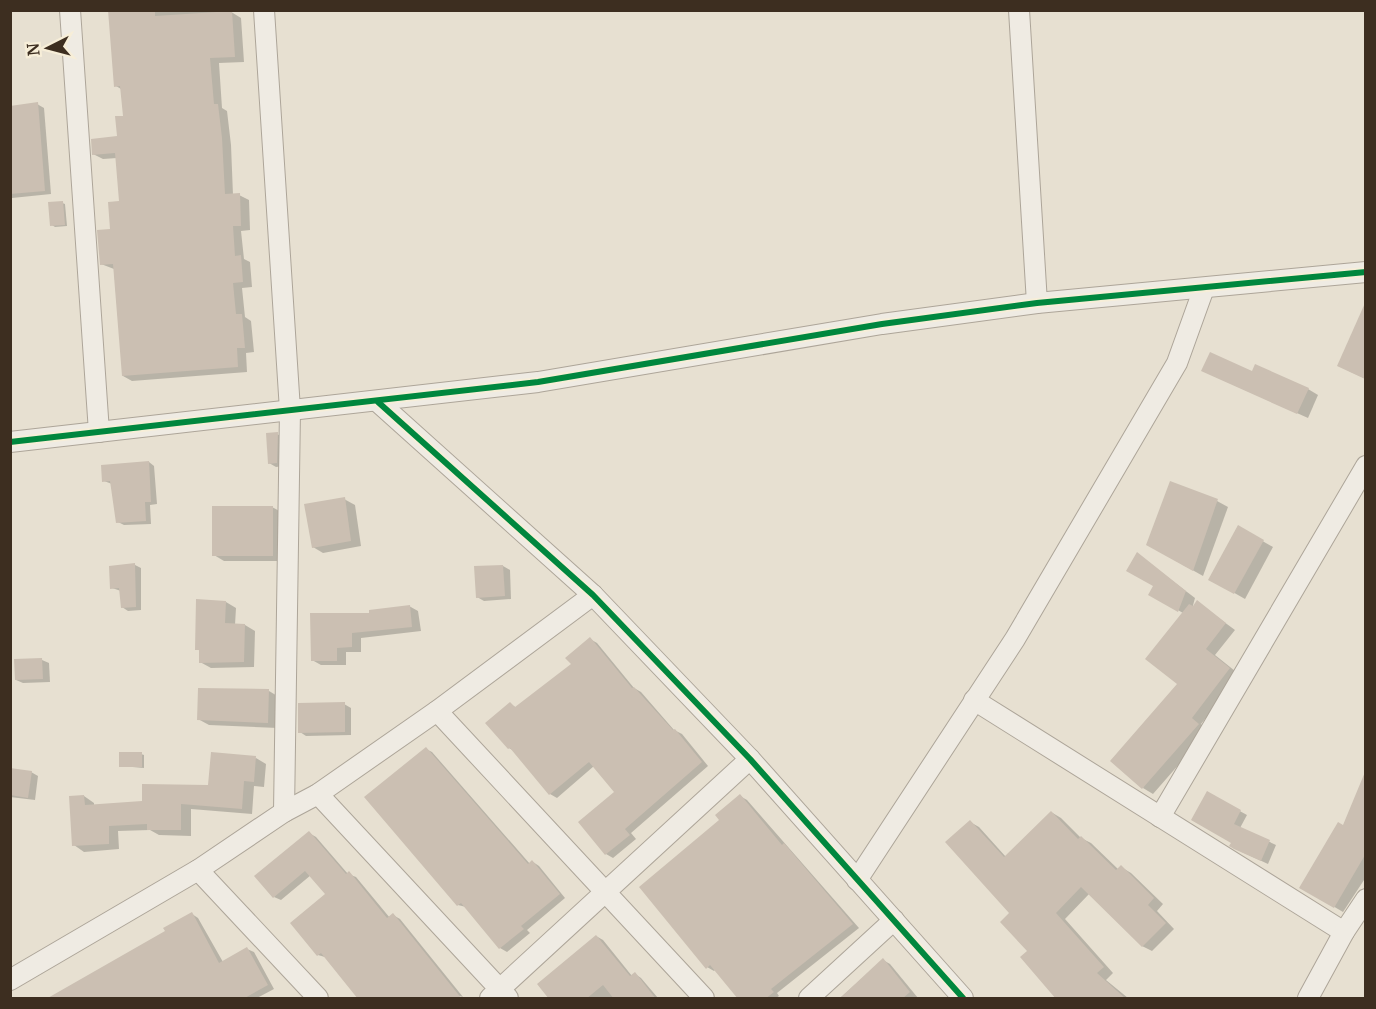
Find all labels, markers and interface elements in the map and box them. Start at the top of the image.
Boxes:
north arrow [18,18,78,78]
text: N [22,42,44,57]

